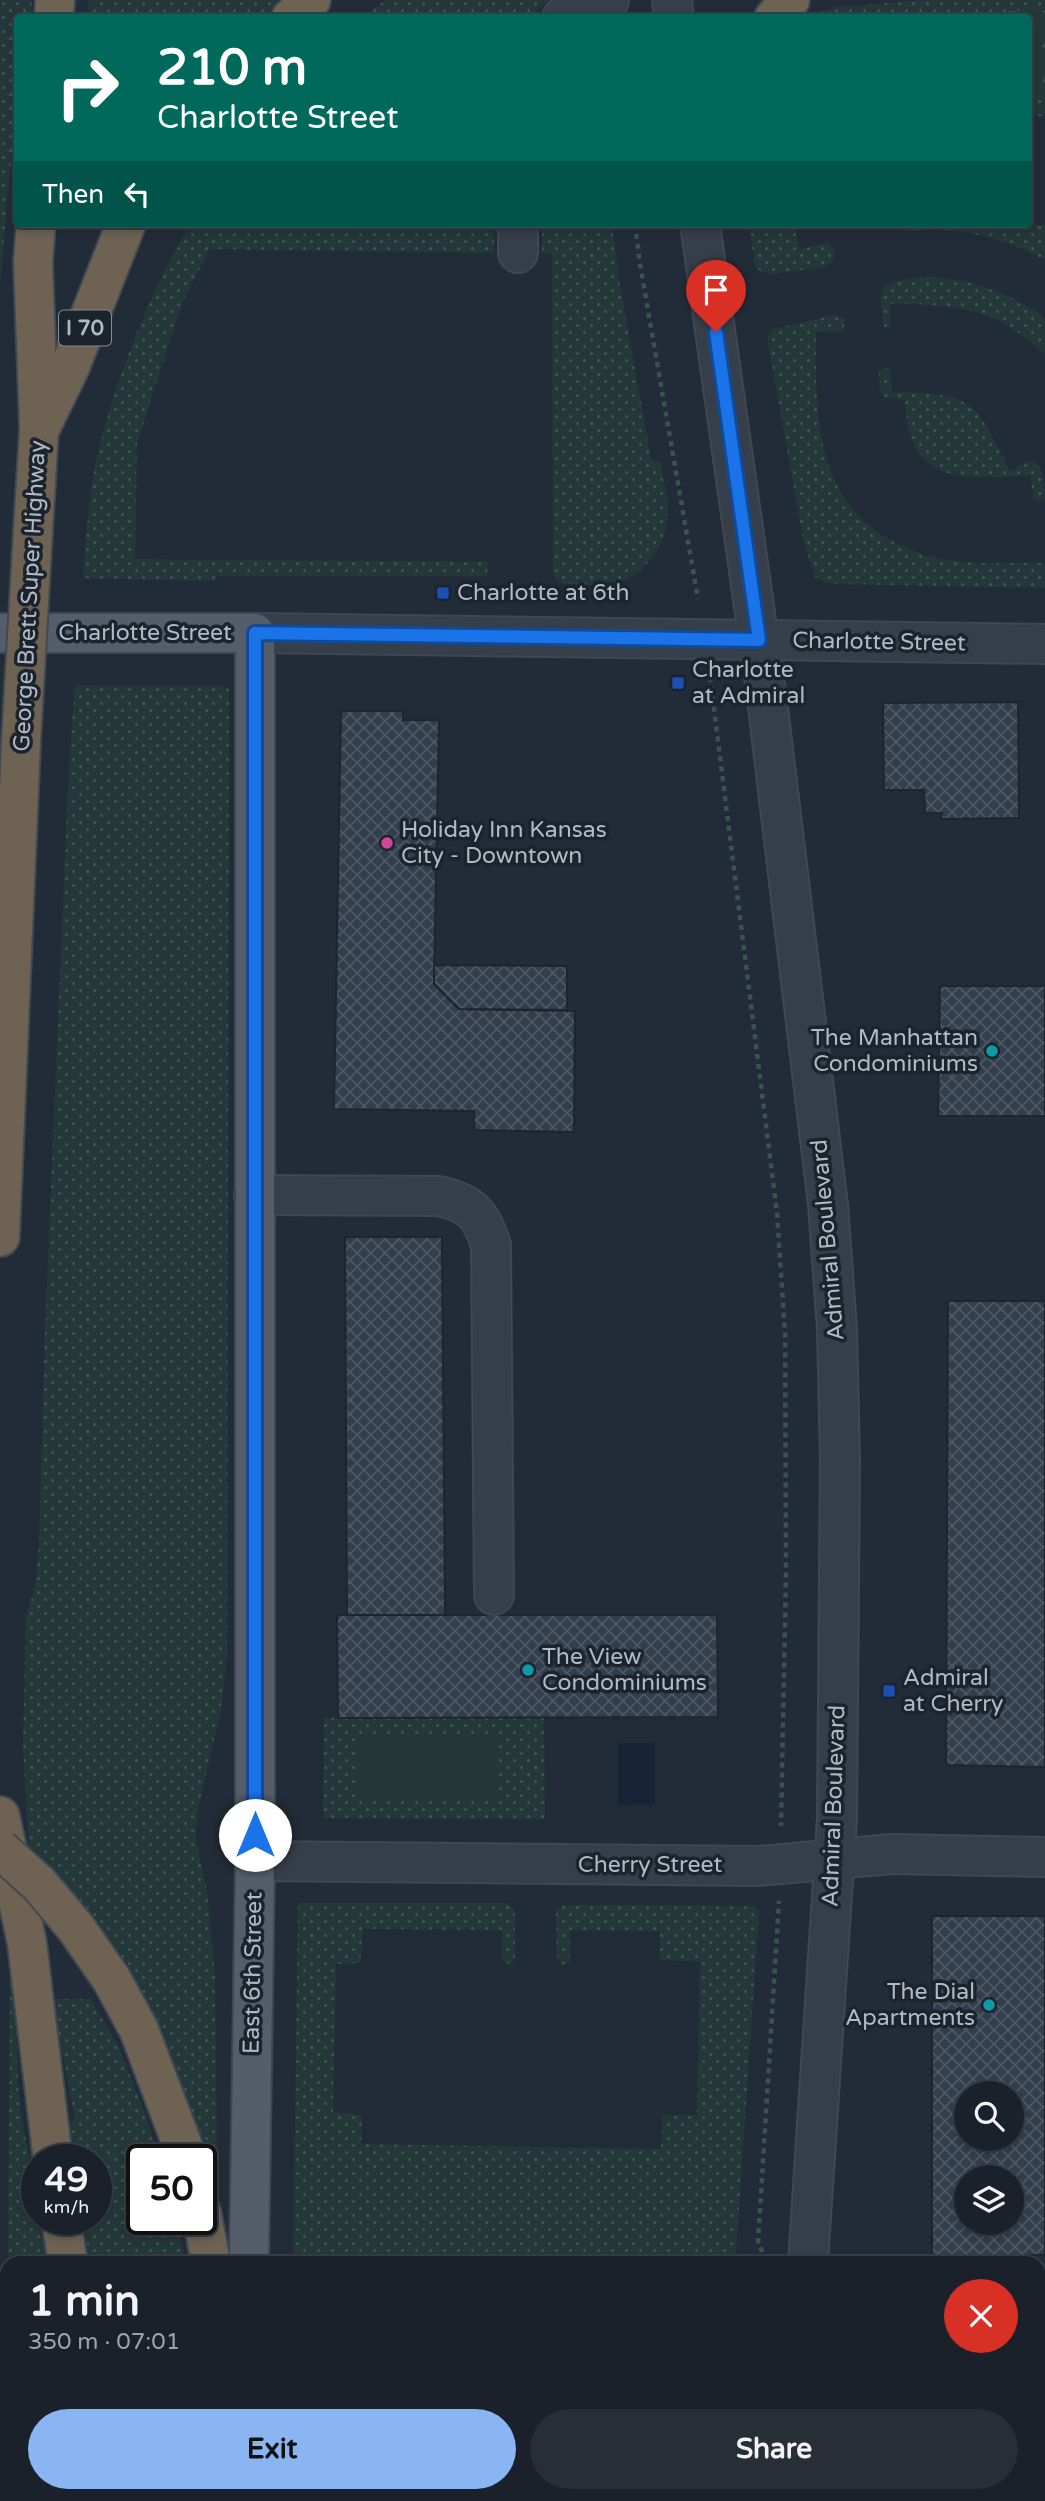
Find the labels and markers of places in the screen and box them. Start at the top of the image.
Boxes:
pin [686,260,746,332]
place label: Charlotte at 6th [457,579,629,607]
marker: Charlotte at 6th [435,585,451,601]
place label: Charlotte at Admiral [692,656,805,710]
marker: Charlotte at Admiral [670,675,686,691]
place label: Holiday Inn Kansas City - Downtown [401,816,607,870]
marker: Holiday Inn Kansas City - Downtown [379,835,395,851]
place label: The Manhattan Condominiums [811,1024,978,1078]
marker: The Manhattan Condominiums [984,1043,1000,1059]
place label: The View Condominiums [542,1643,707,1697]
marker: The View Condominiums [520,1662,536,1678]
place label: Admiral at Cherry [903,1664,1003,1718]
marker: Admiral at Cherry [881,1683,897,1699]
place label: The Dial Apartments [845,1978,975,2032]
marker: The Dial Apartments [981,1997,997,2013]

